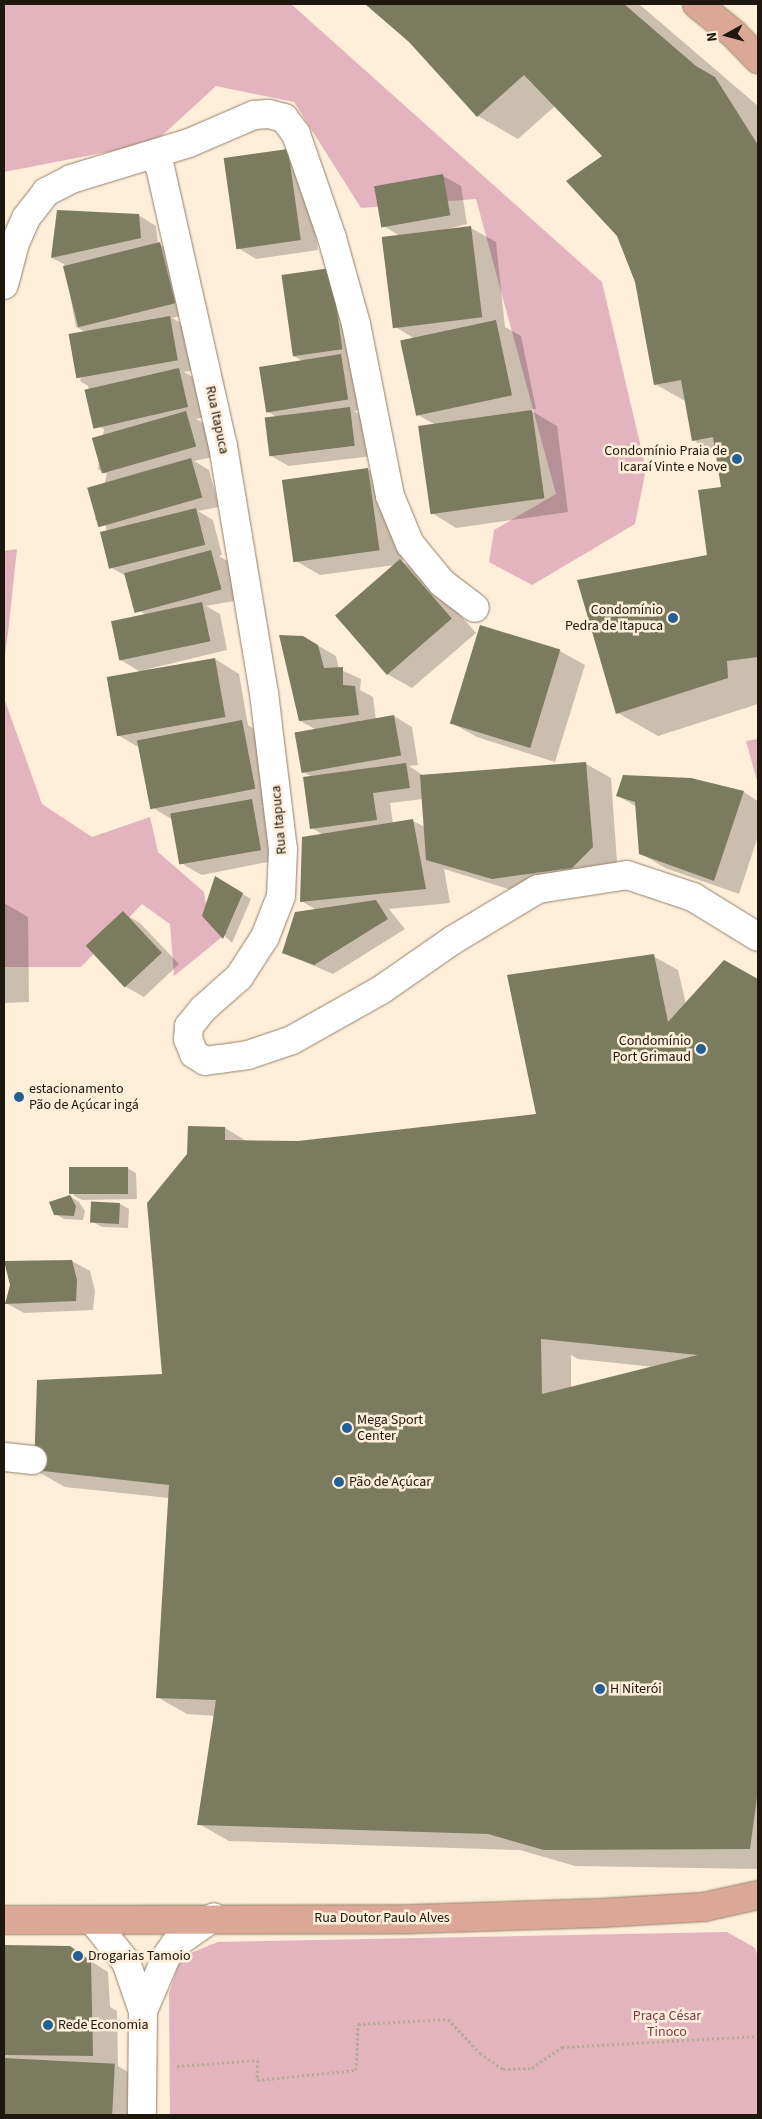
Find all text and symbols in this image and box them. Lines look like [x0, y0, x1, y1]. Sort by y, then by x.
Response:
north arrow [702, 10, 752, 60]
text: N [702, 31, 723, 43]
street label: Rua Itapuca [202, 384, 232, 456]
place label: Condomínio Praia de Icaraí Vinte e Nove [604, 443, 727, 476]
marker: Condomínio Praia de Icaraí Vinte e Nove [731, 453, 743, 465]
place label: Condomínio Pedra de Itapuca [565, 602, 663, 634]
marker: Condomínio Pedra de Itapuca [667, 612, 679, 624]
street label: Rua Itapuca [268, 785, 290, 855]
place label: Condomínio Port Grimaud [612, 1033, 691, 1066]
marker: Condomínio Port Grimaud [695, 1043, 707, 1055]
place label: estacionamento Pão de Açúcar ingá [29, 1081, 139, 1114]
marker: estacionamento Pão de Açúcar ingá [13, 1091, 25, 1103]
place label: Mega Sport Center [357, 1412, 423, 1444]
marker: Mega Sport Center [341, 1422, 353, 1434]
place label: Pão de Açúcar [349, 1474, 431, 1490]
marker: Pão de Açúcar [333, 1476, 345, 1488]
place label: H Niterói [610, 1681, 662, 1697]
marker: H Niterói [594, 1683, 606, 1695]
street label: Rua Doutor Paulo Alves [314, 1910, 450, 1926]
place label: Drogarias Tamoio [88, 1948, 191, 1964]
marker: Drogarias Tamoio [72, 1950, 84, 1962]
park label: Praça César Tinoco [633, 2008, 701, 2040]
place label: Rede Economia [58, 2017, 149, 2033]
marker: Rede Economia [42, 2019, 54, 2031]

